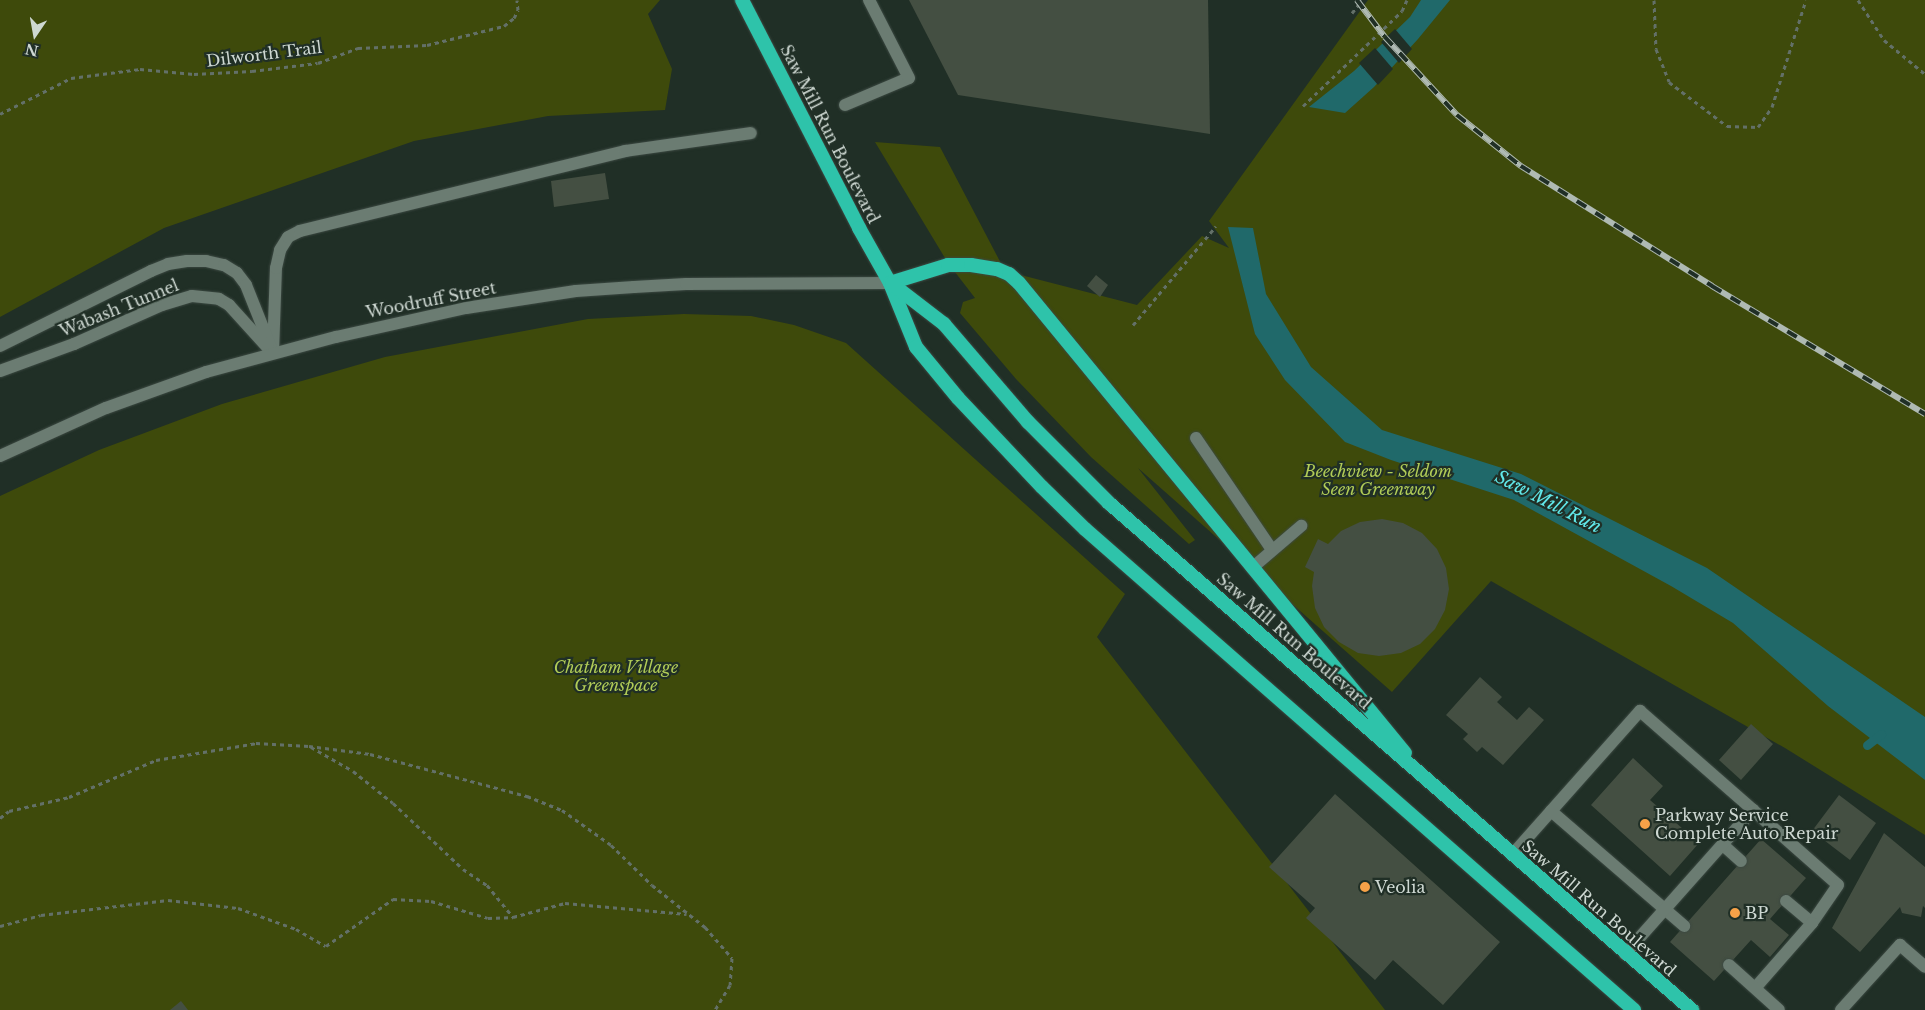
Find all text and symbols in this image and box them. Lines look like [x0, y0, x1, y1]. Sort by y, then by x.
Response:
north arrow [10, 10, 60, 60]
street label: Dilworth Trail [205, 37, 323, 71]
text: N [24, 40, 40, 60]
street label: Saw Mill Run Boulevard [776, 41, 884, 227]
street label: Wabash Tunnel [56, 275, 182, 341]
street label: Woodruff Street [364, 278, 498, 322]
park label: Beechview - Seldom Seen Greenway [1304, 461, 1452, 499]
water label: Saw Mill Run [1491, 466, 1605, 538]
street label: Saw Mill Run Boulevard [1213, 569, 1375, 713]
park label: Chatham Village Greenspace [554, 657, 678, 695]
place label: Parkway Service Complete Auto Repair [1655, 805, 1839, 843]
marker: Parkway Service Complete Auto Repair [1639, 818, 1651, 830]
street label: Saw Mill Run Boulevard [1518, 836, 1680, 980]
place label: Veolia [1375, 877, 1425, 897]
marker: Veolia [1359, 881, 1371, 893]
place label: BP [1745, 903, 1768, 923]
marker: BP [1729, 907, 1741, 919]

